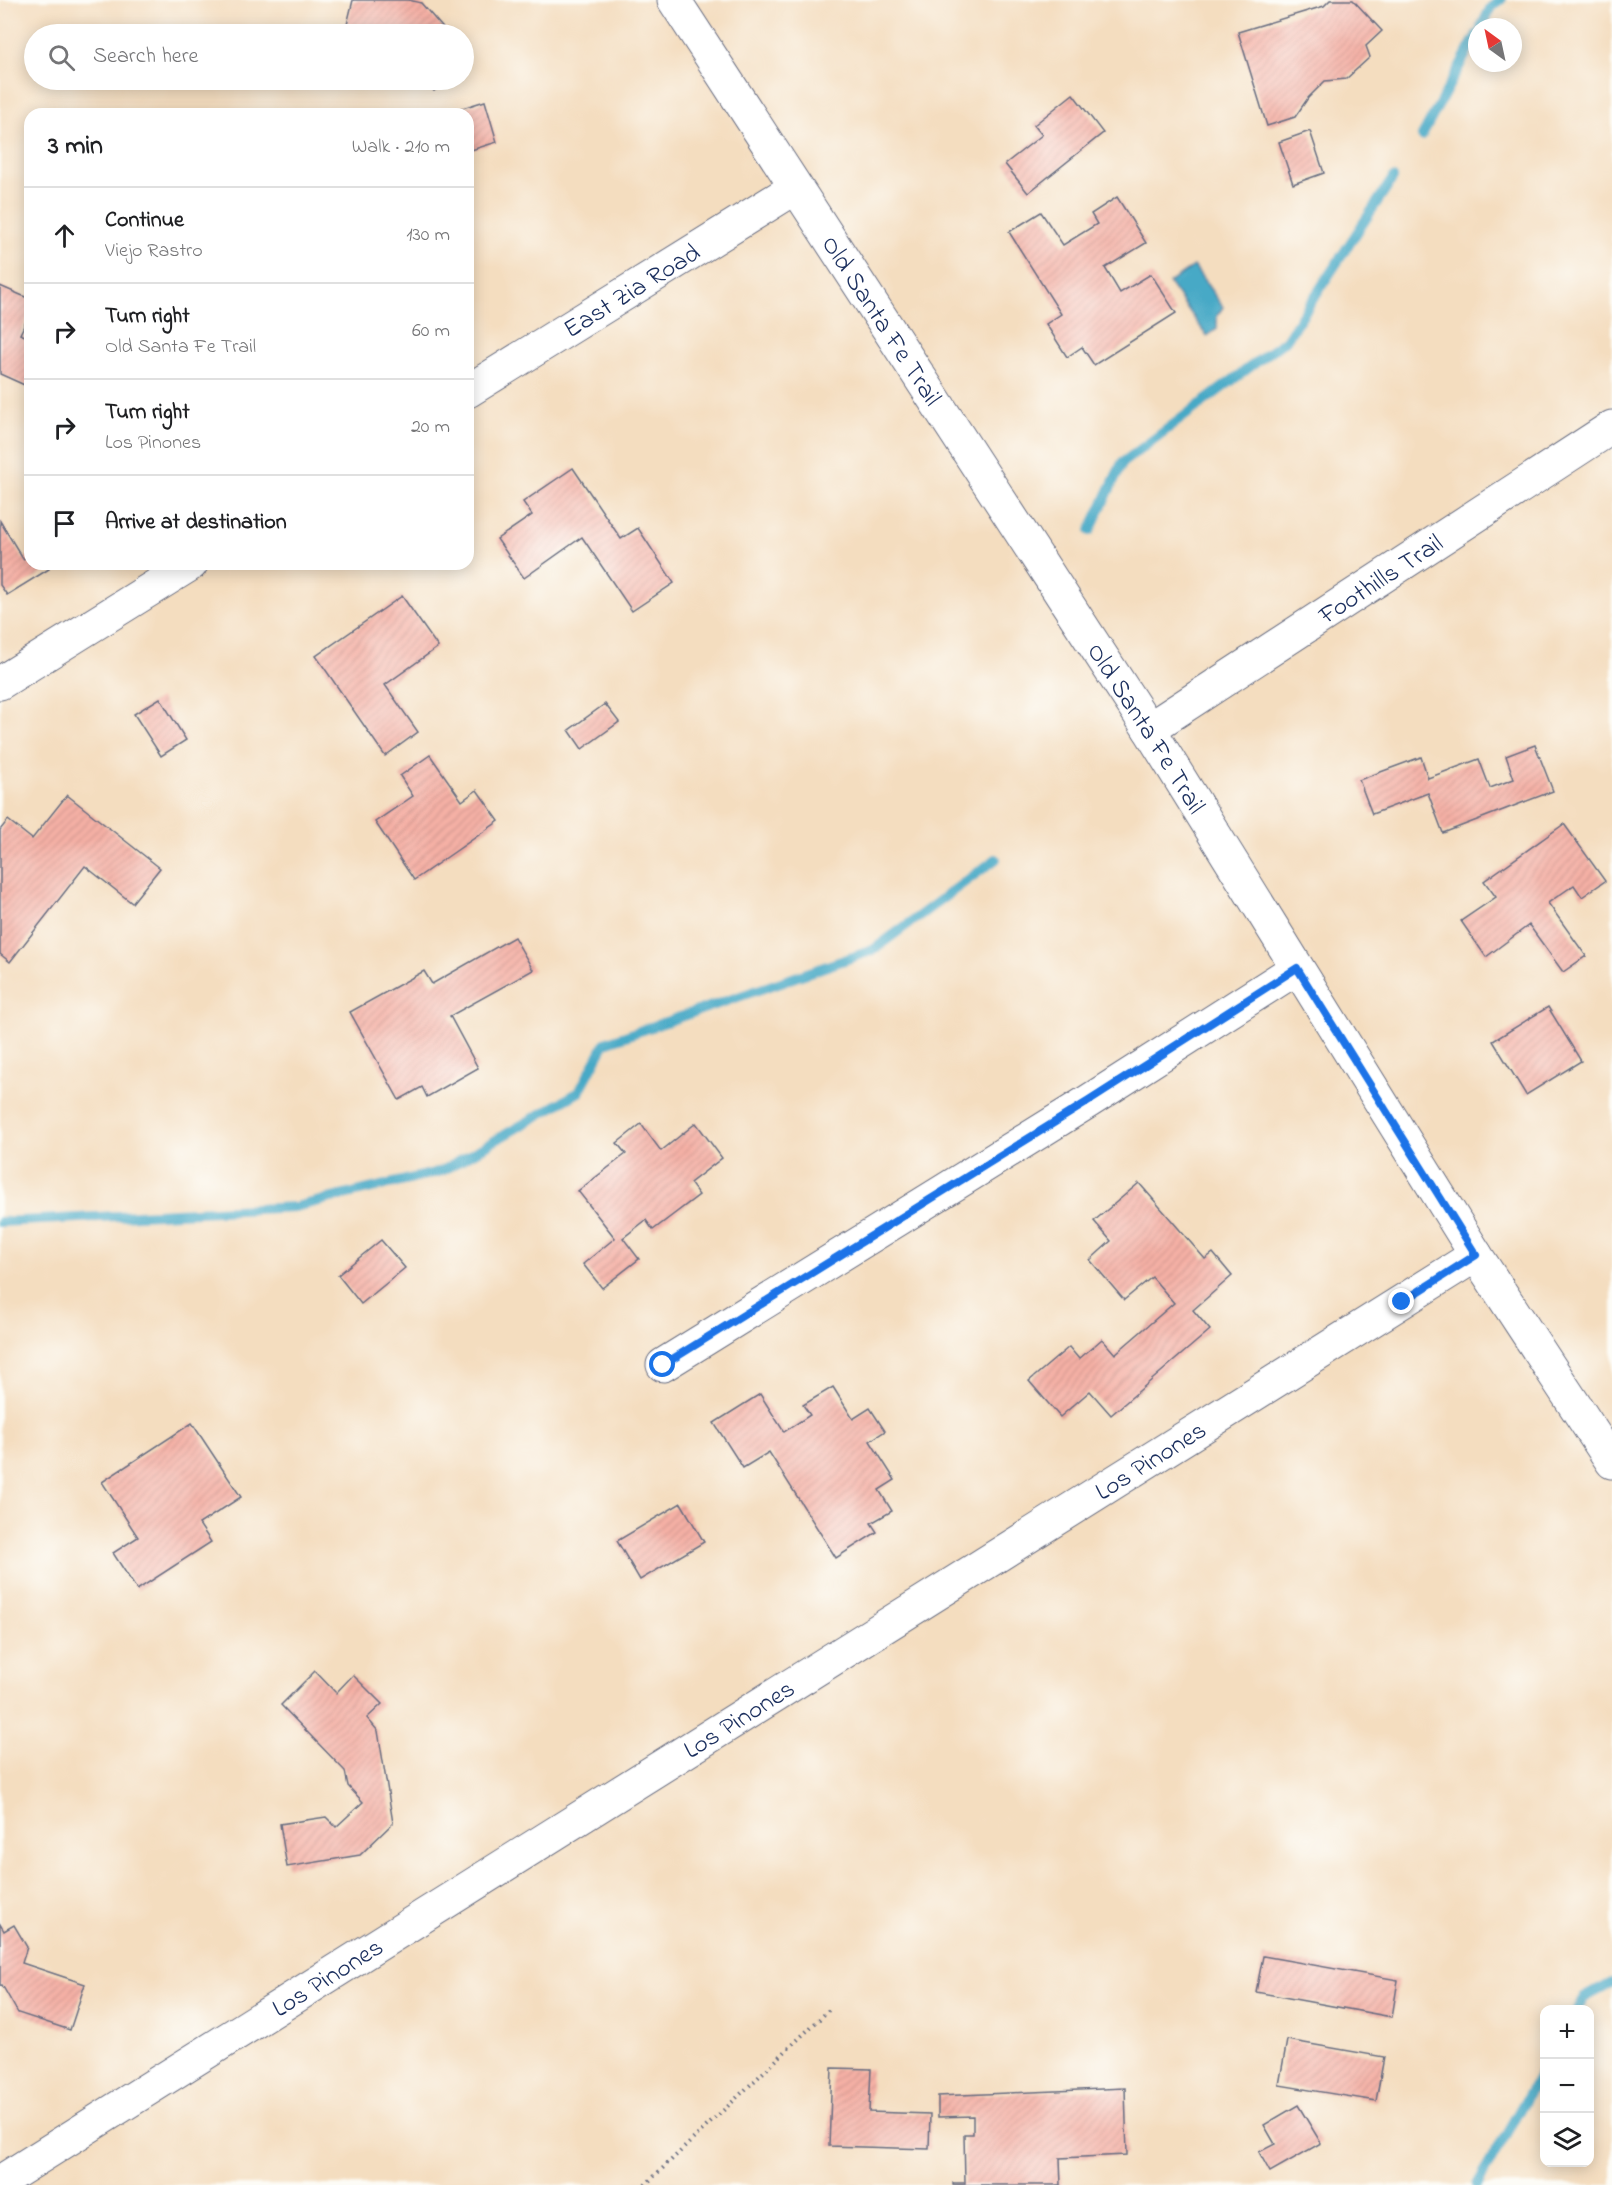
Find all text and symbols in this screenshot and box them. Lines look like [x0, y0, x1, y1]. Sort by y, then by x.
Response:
north arrow [1468, 18, 1522, 72]
search box [24, 24, 474, 90]
icon: search [45, 41, 78, 74]
text: Search here [93, 41, 198, 73]
text: 3 min [48, 128, 103, 166]
text: Walk · 210 m [352, 133, 450, 162]
text: Continue [105, 205, 184, 237]
icon: ahead [48, 219, 81, 252]
text: 130 m [406, 221, 450, 250]
street label: Old Santa Fe Trail [810, 229, 950, 414]
street label: East Zia Road [557, 235, 709, 349]
text: Viejo Rastro [105, 237, 203, 266]
text: Turn right [105, 301, 190, 333]
icon: right [48, 315, 81, 348]
text: 60 m [412, 317, 450, 346]
text: Old Santa Fe Trail [105, 333, 256, 362]
text: Turn right [105, 397, 190, 429]
icon: right [48, 411, 81, 444]
text: 20 m [411, 413, 450, 442]
text: Los Pinones [105, 429, 201, 458]
icon: arrive [48, 507, 81, 540]
text: Arrive at destination [105, 507, 287, 539]
street label: Foothills Trail [1311, 526, 1452, 636]
street label: Old Santa Fe Trail [1076, 636, 1213, 822]
route end [1388, 1288, 1414, 1314]
route start [649, 1351, 675, 1377]
street label: Los Pinones [1089, 1413, 1215, 1512]
street label: Los Pinones [677, 1671, 803, 1770]
street label: Los Pinones [265, 1930, 392, 2029]
map controls [1540, 2005, 1594, 2167]
button: + [1540, 2005, 1594, 2059]
button: − [1540, 2059, 1594, 2113]
button: layers [1540, 2113, 1594, 2167]

